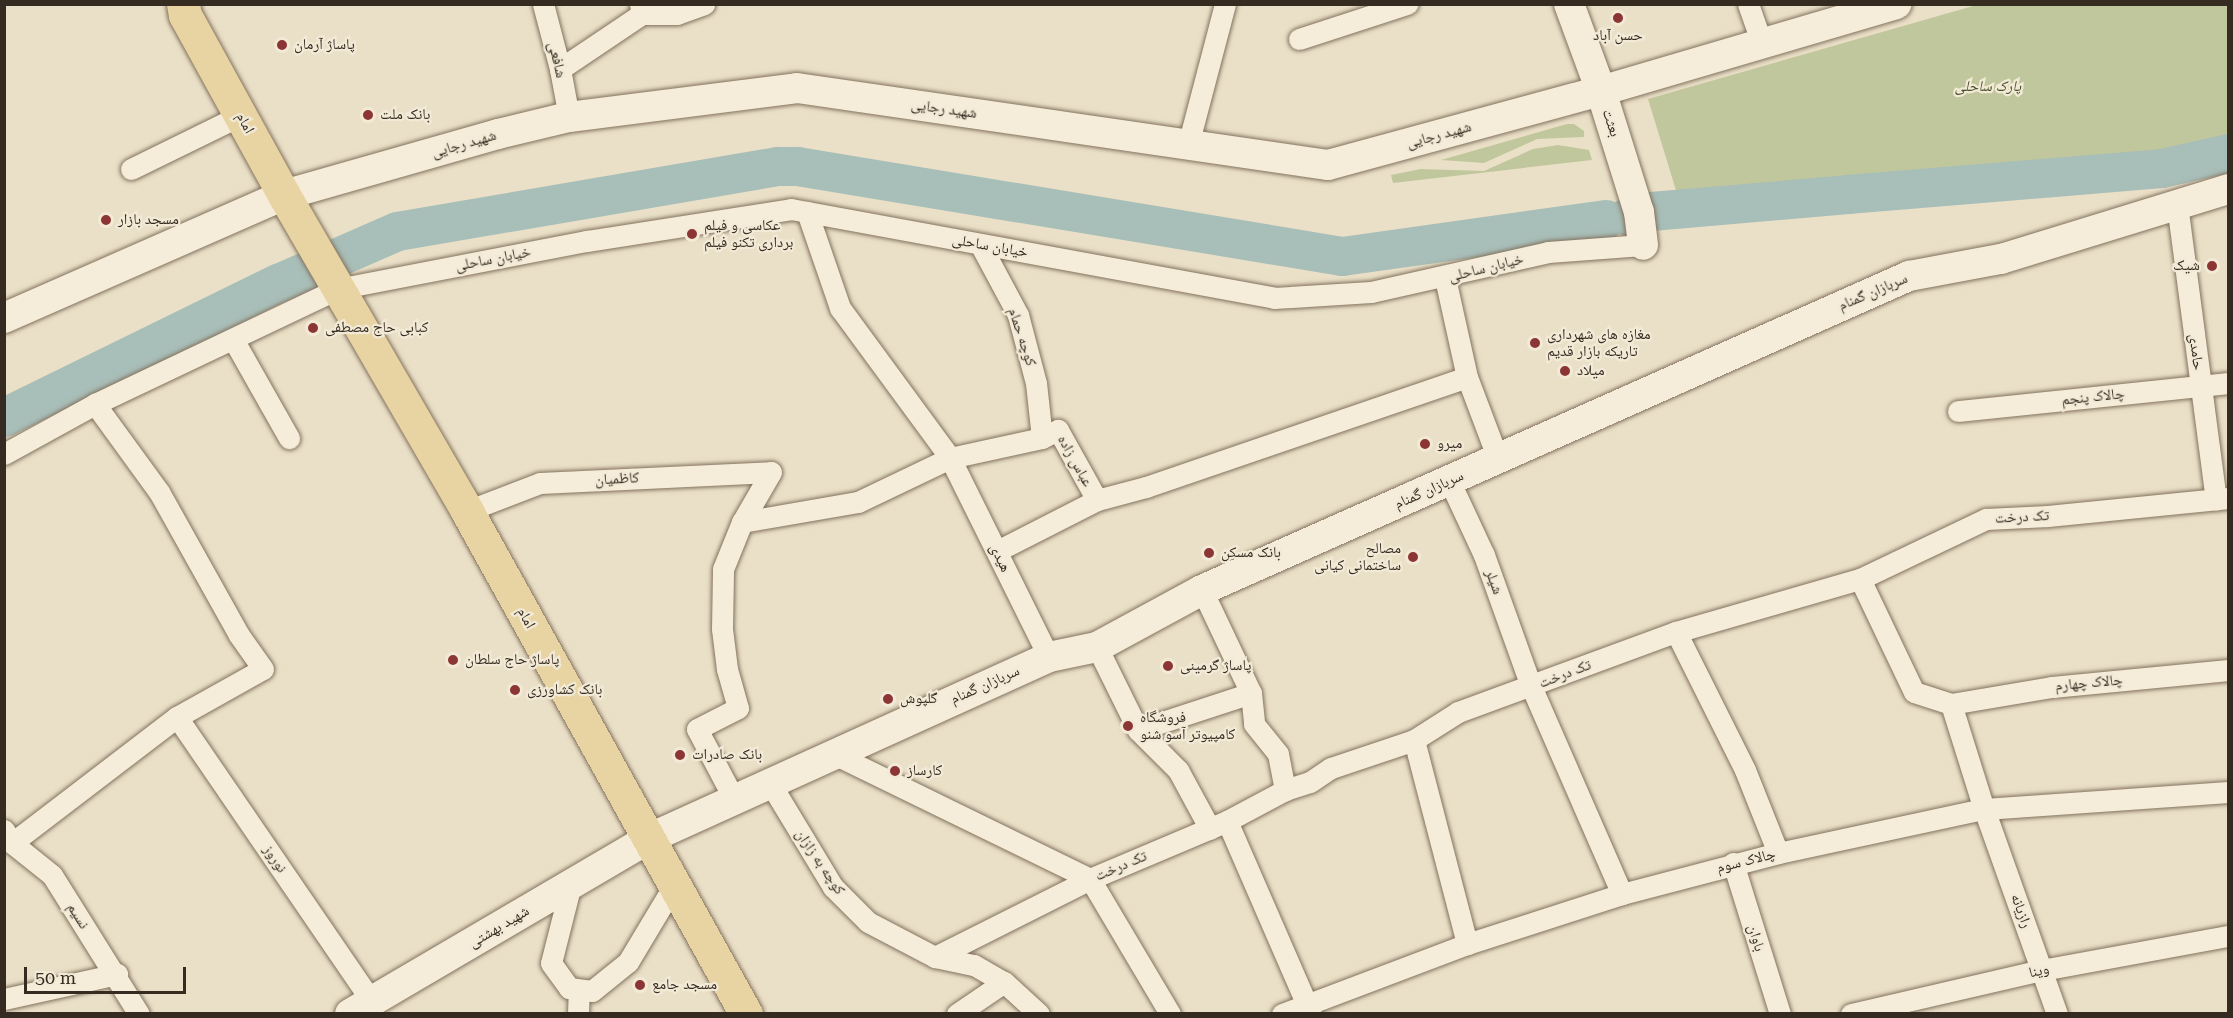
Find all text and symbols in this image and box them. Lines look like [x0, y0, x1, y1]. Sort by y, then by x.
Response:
marker: حسن آباد [1611, 11, 1625, 25]
place label: حسن آباد [1593, 27, 1643, 45]
place label: پاساژ آرمان [294, 36, 355, 54]
marker: پاساژ آرمان [275, 38, 289, 52]
street label: شافعی [544, 40, 570, 80]
park label: پارک ساحلی [1955, 78, 2021, 96]
street label: شهید رجایی [910, 95, 978, 123]
place label: بانک ملت [380, 106, 430, 124]
street label: بعثت [1598, 107, 1624, 139]
marker: بانک ملت [361, 108, 375, 122]
street label: امام [232, 109, 258, 137]
street label: شهید رجایی [1405, 118, 1473, 152]
street label: شهید رجایی [430, 126, 498, 162]
place label: مسجد بازار [118, 211, 179, 229]
marker: مسجد بازار [99, 213, 113, 227]
place label: عکاسی و فیلم برداری تکنو فیلم [704, 216, 793, 251]
marker: عکاسی و فیلم برداری تکنو فیلم [685, 227, 699, 241]
street label: خیابان ساحلی [951, 231, 1029, 261]
street label: خیابان ساحلی [454, 243, 532, 275]
street label: خیابان ساحلی [1447, 250, 1525, 286]
place label: شیک [2173, 257, 2200, 275]
marker: شیک [2205, 259, 2219, 273]
street label: سربازان گمنام [1836, 269, 1910, 315]
street label: کوچه حمام [1004, 306, 1040, 368]
place label: کبابی حاج مصطفی [325, 319, 428, 337]
marker: کبابی حاج مصطفی [306, 321, 320, 335]
place label: مغازه های شهرداری تاریکه بازار قدیم [1547, 325, 1651, 360]
street label: حامدی [2185, 333, 2207, 371]
marker: مغازه های شهرداری تاریکه بازار قدیم [1528, 336, 1542, 350]
place label: میلاد [1577, 362, 1605, 380]
marker: میلاد [1558, 364, 1572, 378]
street label: چالاک پنجم [2061, 385, 2125, 409]
street label: عباس زاده [1053, 432, 1097, 490]
place label: میرو [1437, 435, 1462, 453]
marker: میرو [1418, 437, 1432, 451]
street label: سربازان گمنام [1392, 467, 1466, 513]
street label: کاظمیان [595, 469, 639, 489]
street label: تک درخت [1994, 507, 2050, 527]
place label: مصالح ساختمانی کیانی [1314, 539, 1401, 574]
street label: هیدی [985, 541, 1015, 575]
place label: بانک مسکن [1221, 544, 1281, 562]
marker: بانک مسکن [1202, 546, 1216, 560]
marker: مصالح ساختمانی کیانی [1406, 550, 1420, 564]
street label: شیلر [1481, 567, 1507, 597]
street label: امام [513, 604, 539, 632]
place label: پاساژ حاج سلطان [465, 651, 559, 669]
marker: پاساژ حاج سلطان [446, 653, 460, 667]
street label: تک درخت [1536, 656, 1594, 692]
place label: پاساژ گرمینی [1180, 657, 1251, 675]
marker: پاساژ گرمینی [1161, 659, 1175, 673]
street label: سربازان گمنام [948, 662, 1022, 708]
street label: چالاک چهارم [2054, 671, 2124, 695]
place label: بانک کشاورزی [527, 681, 602, 699]
marker: بانک کشاورزی [508, 683, 522, 697]
place label: گلپوش [900, 690, 938, 708]
marker: گلپوش [881, 692, 895, 706]
place label: فروشگاه کامپیوتر آسو شنو [1140, 708, 1235, 743]
marker: فروشگاه کامپیوتر آسو شنو [1121, 719, 1135, 733]
place label: بانک صادرات [692, 746, 762, 764]
marker: بانک صادرات [673, 748, 687, 762]
place label: کارساز [907, 762, 942, 780]
marker: کارساز [888, 764, 902, 778]
street label: کوچه به زازان [791, 826, 849, 898]
street label: نوروز [259, 842, 291, 876]
street label: چالاک سوم [1715, 845, 1777, 877]
street label: تک درخت [1092, 847, 1150, 885]
street label: رازیانه [2007, 891, 2035, 931]
street label: نسیم [63, 900, 93, 932]
street label: شهید بهشتی [465, 902, 533, 952]
street label: باوان [1743, 922, 1769, 954]
scale bar [27, 955, 189, 993]
street label: وینا [2027, 960, 2051, 982]
text: 50 m [35, 967, 76, 988]
place label: مسجد جامع [652, 976, 717, 994]
marker: مسجد جامع [633, 978, 647, 992]

